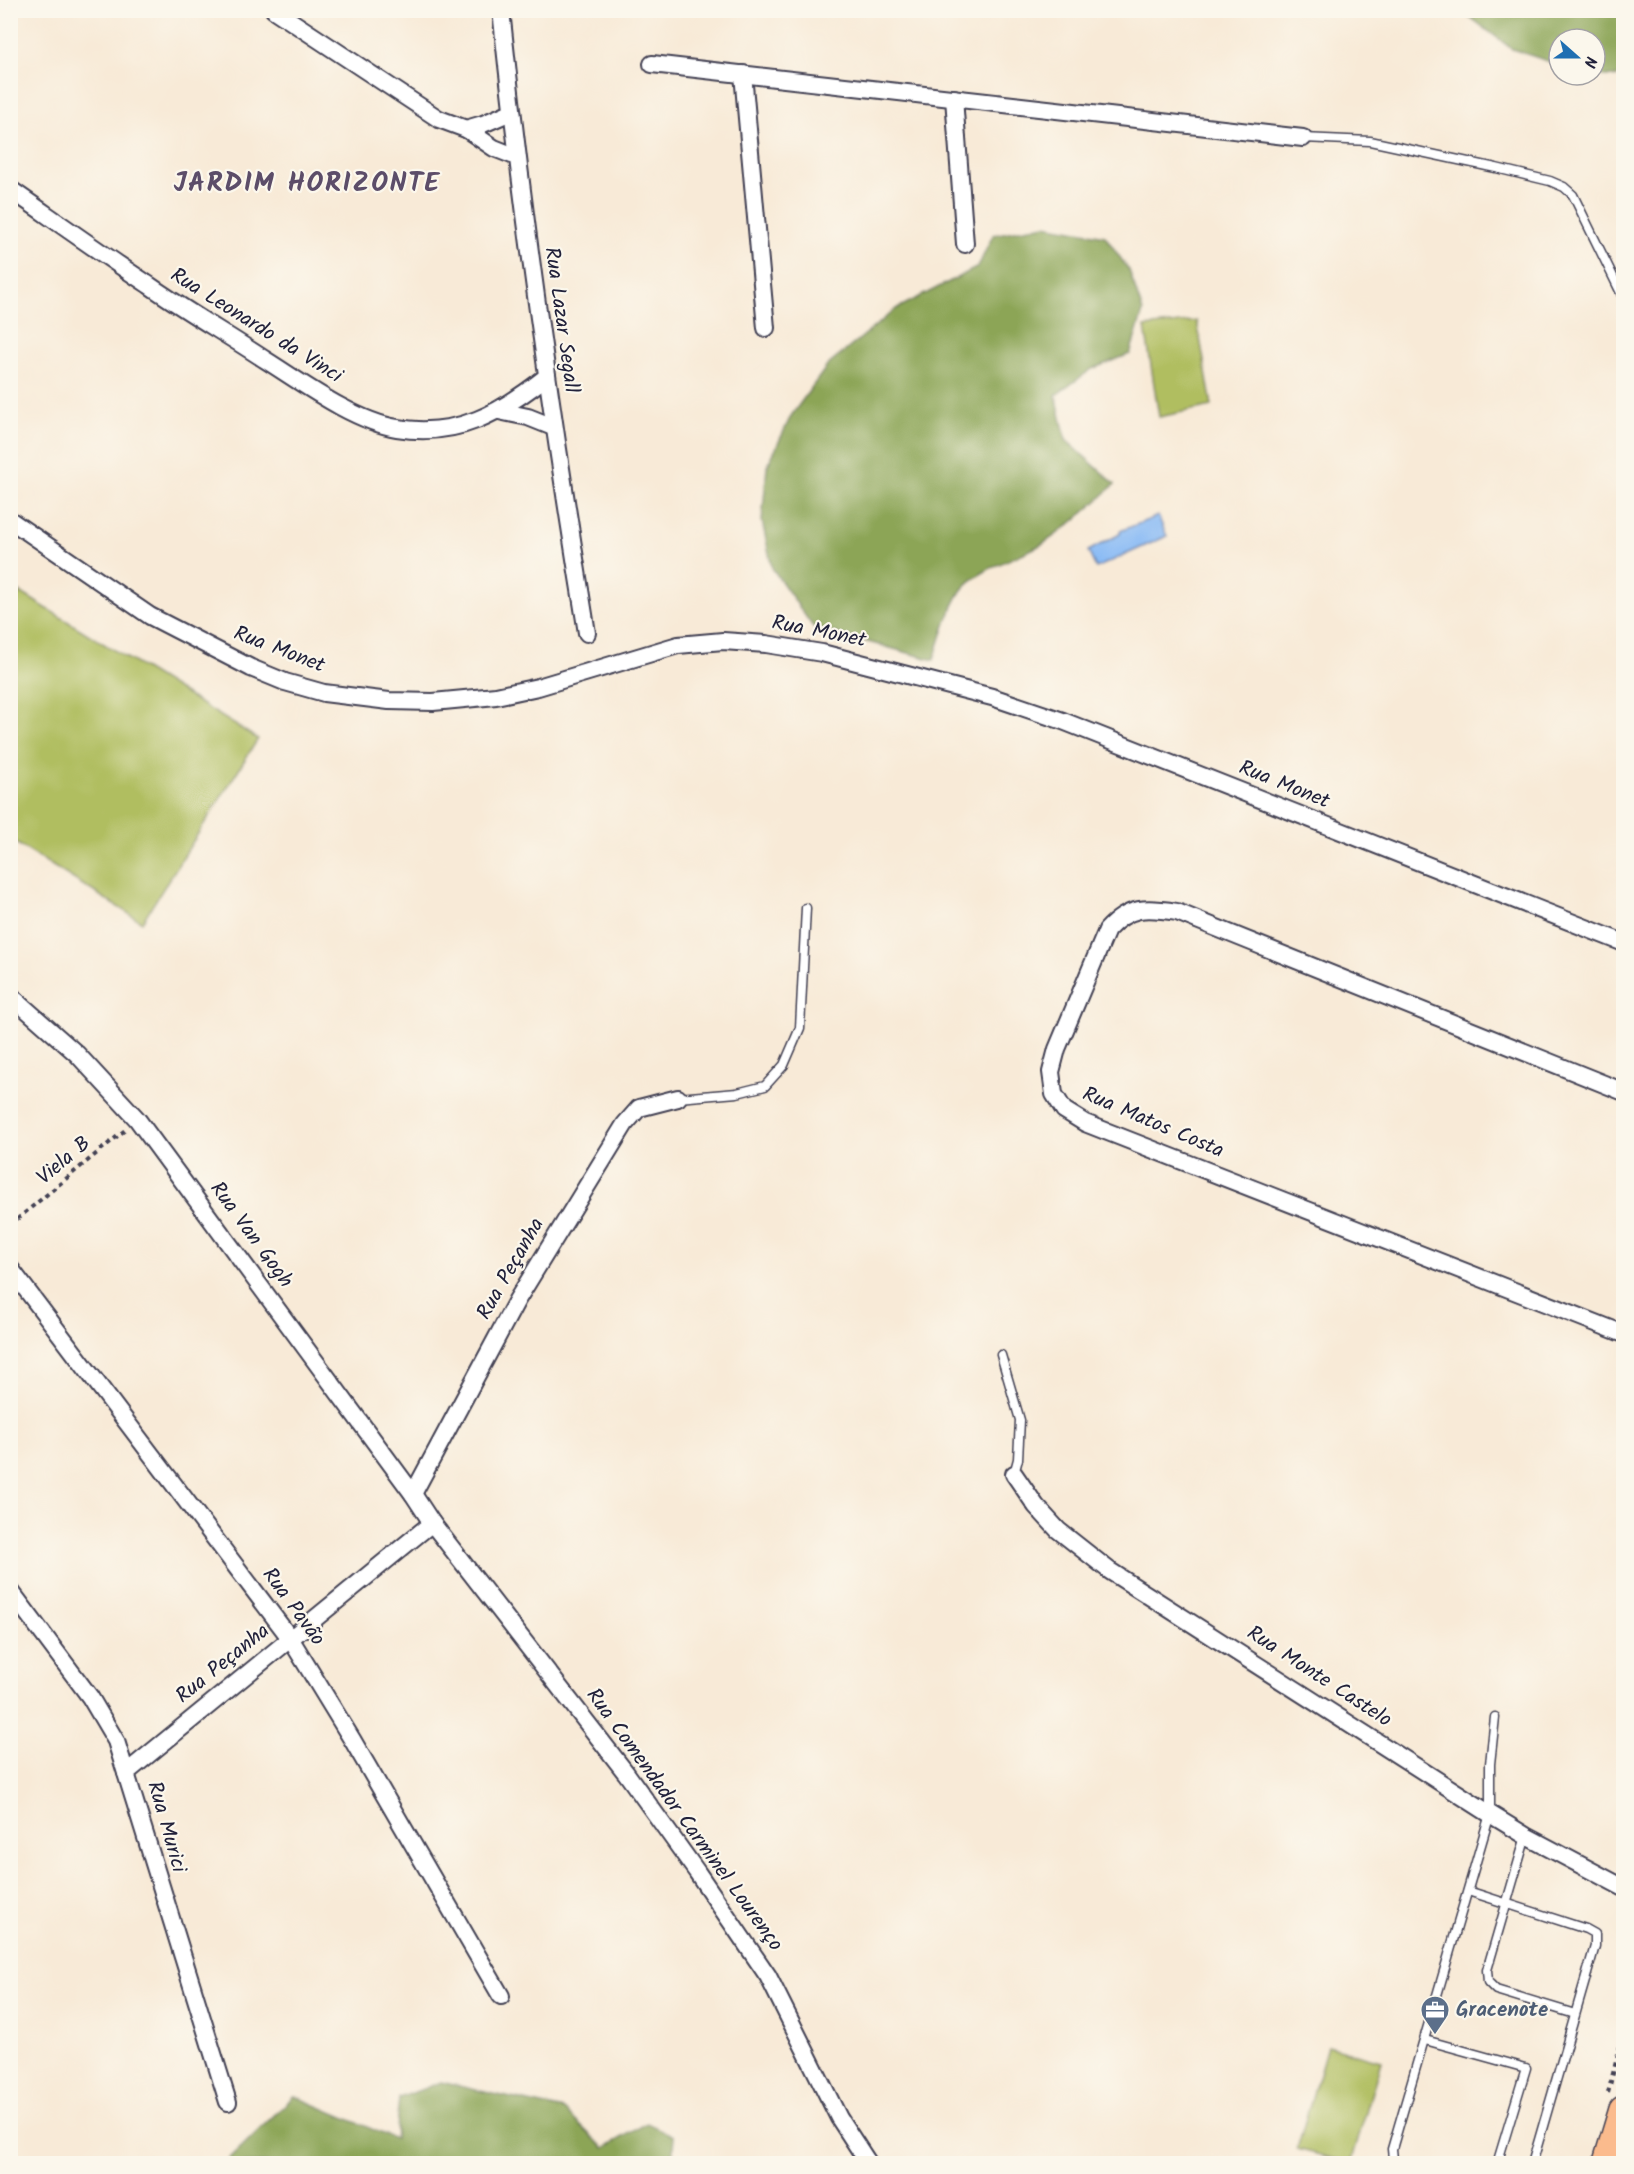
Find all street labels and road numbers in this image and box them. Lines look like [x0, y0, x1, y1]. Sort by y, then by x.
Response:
street label: Rua Lazar Segall [534, 245, 588, 395]
street label: Rua Leonardo da Vinci [163, 260, 350, 393]
street label: Rua Monet [769, 607, 870, 657]
street label: Rua Monet [229, 617, 330, 683]
street label: Rua Monet [1234, 752, 1335, 819]
street label: Rua Matos Costa [1077, 1078, 1229, 1168]
street label: Viela B [29, 1128, 99, 1194]
street label: Rua Van Gogh [201, 1175, 301, 1295]
street label: Rua Peçanha [468, 1212, 554, 1326]
street label: Rua Pavão [253, 1561, 333, 1653]
street label: Rua Peçanha [169, 1616, 277, 1712]
street label: Rua Monte Castelo [1240, 1618, 1398, 1736]
street label: Rua Comendador Carminel Lourenço [577, 1681, 791, 1959]
street label: Rua Murici [137, 1777, 195, 1877]

